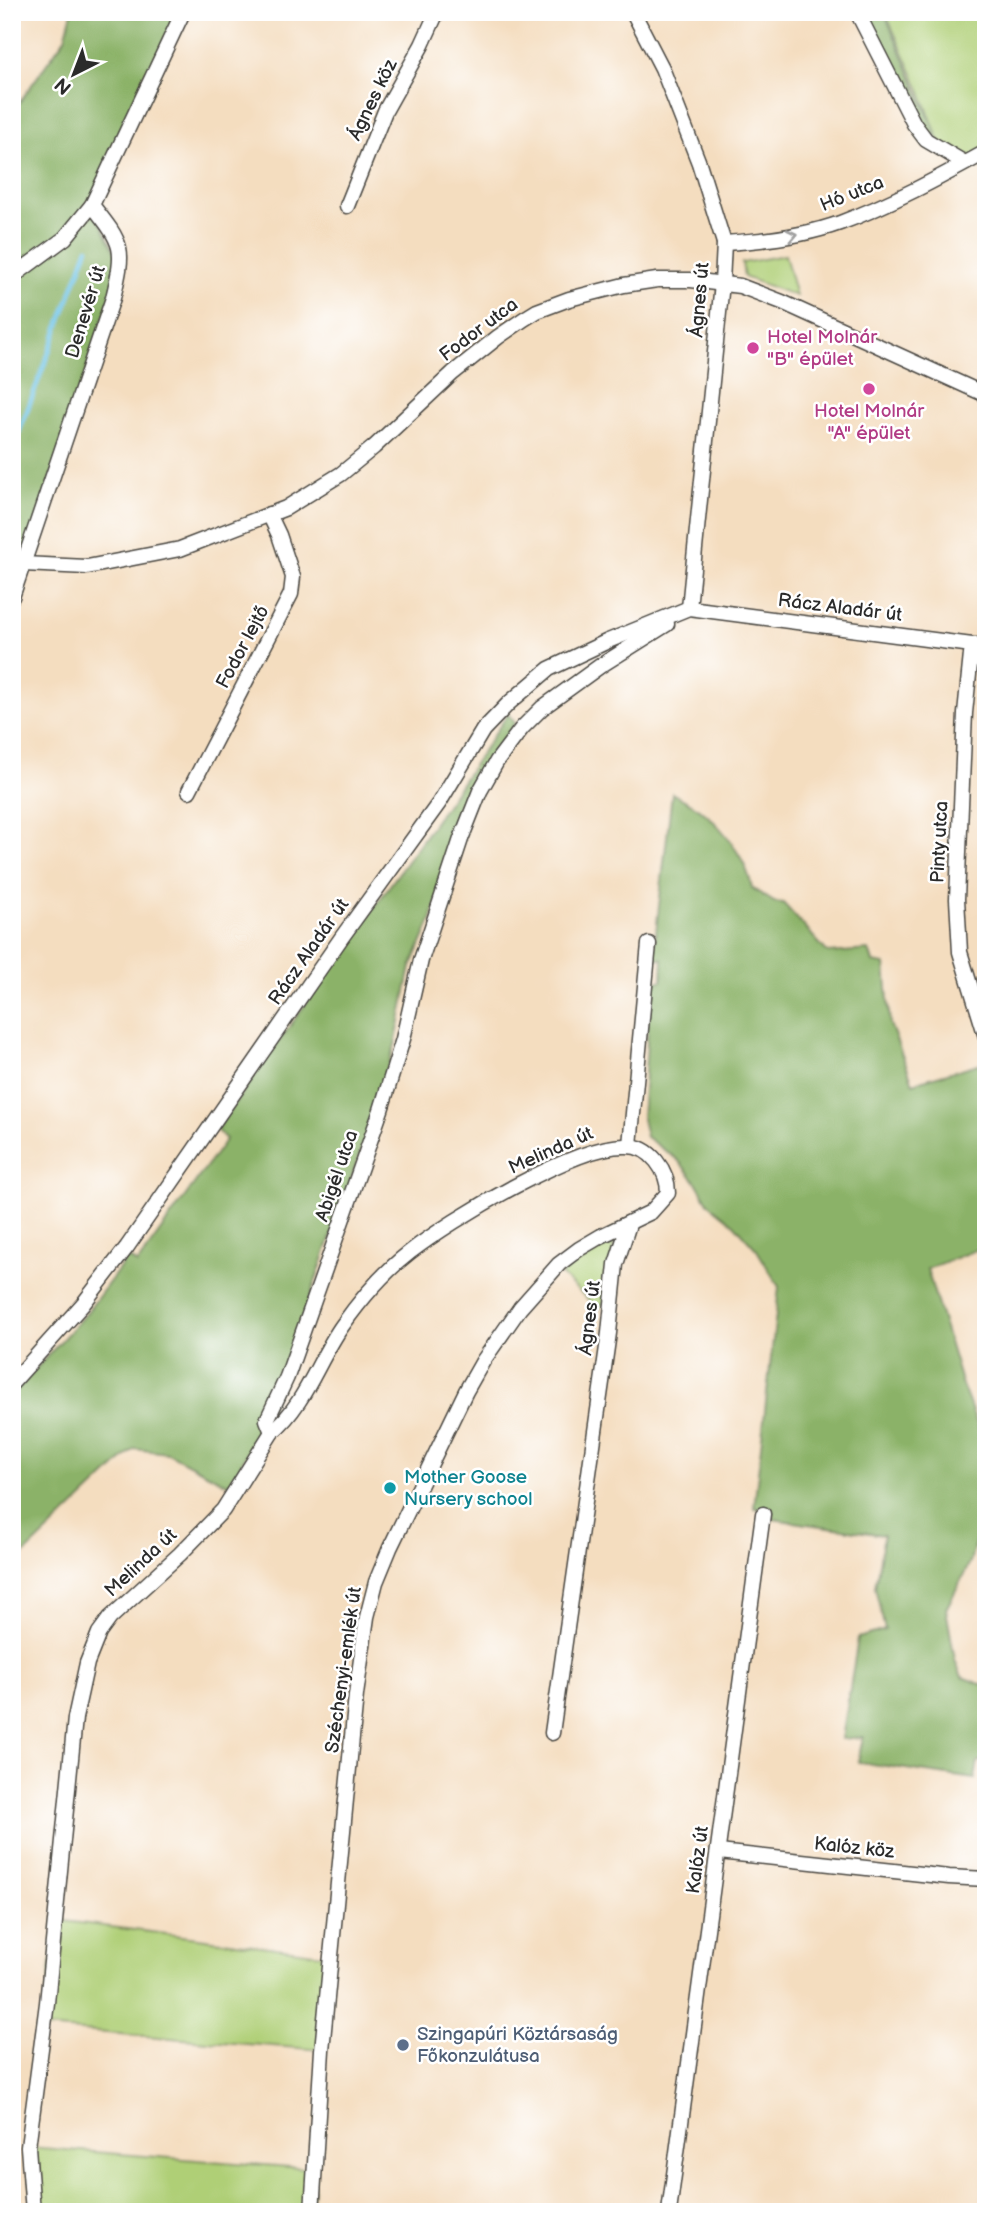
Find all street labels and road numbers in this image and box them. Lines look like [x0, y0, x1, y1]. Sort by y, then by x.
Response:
street label: Ágnes köz [343, 54, 403, 144]
street label: Hó utca [817, 171, 887, 217]
street label: Ágnes út [684, 261, 715, 338]
street label: Denevér út [61, 263, 111, 361]
street label: Fodor utca [435, 293, 523, 367]
street label: Rácz Aladár út [777, 589, 904, 627]
street label: Fodor lejtő [212, 601, 274, 693]
street label: Pinty utca [926, 800, 954, 884]
street label: Rácz Aladár út [264, 894, 354, 1010]
street label: Melinda út [505, 1122, 597, 1180]
street label: Abigél utca [311, 1127, 363, 1225]
street label: Ágnes út [573, 1279, 606, 1357]
street label: Melinda út [100, 1524, 182, 1602]
street label: Széchenyi-emlék út [321, 1585, 367, 1755]
street label: Kalóz út [682, 1825, 714, 1895]
street label: Kalóz köz [813, 1832, 896, 1864]

